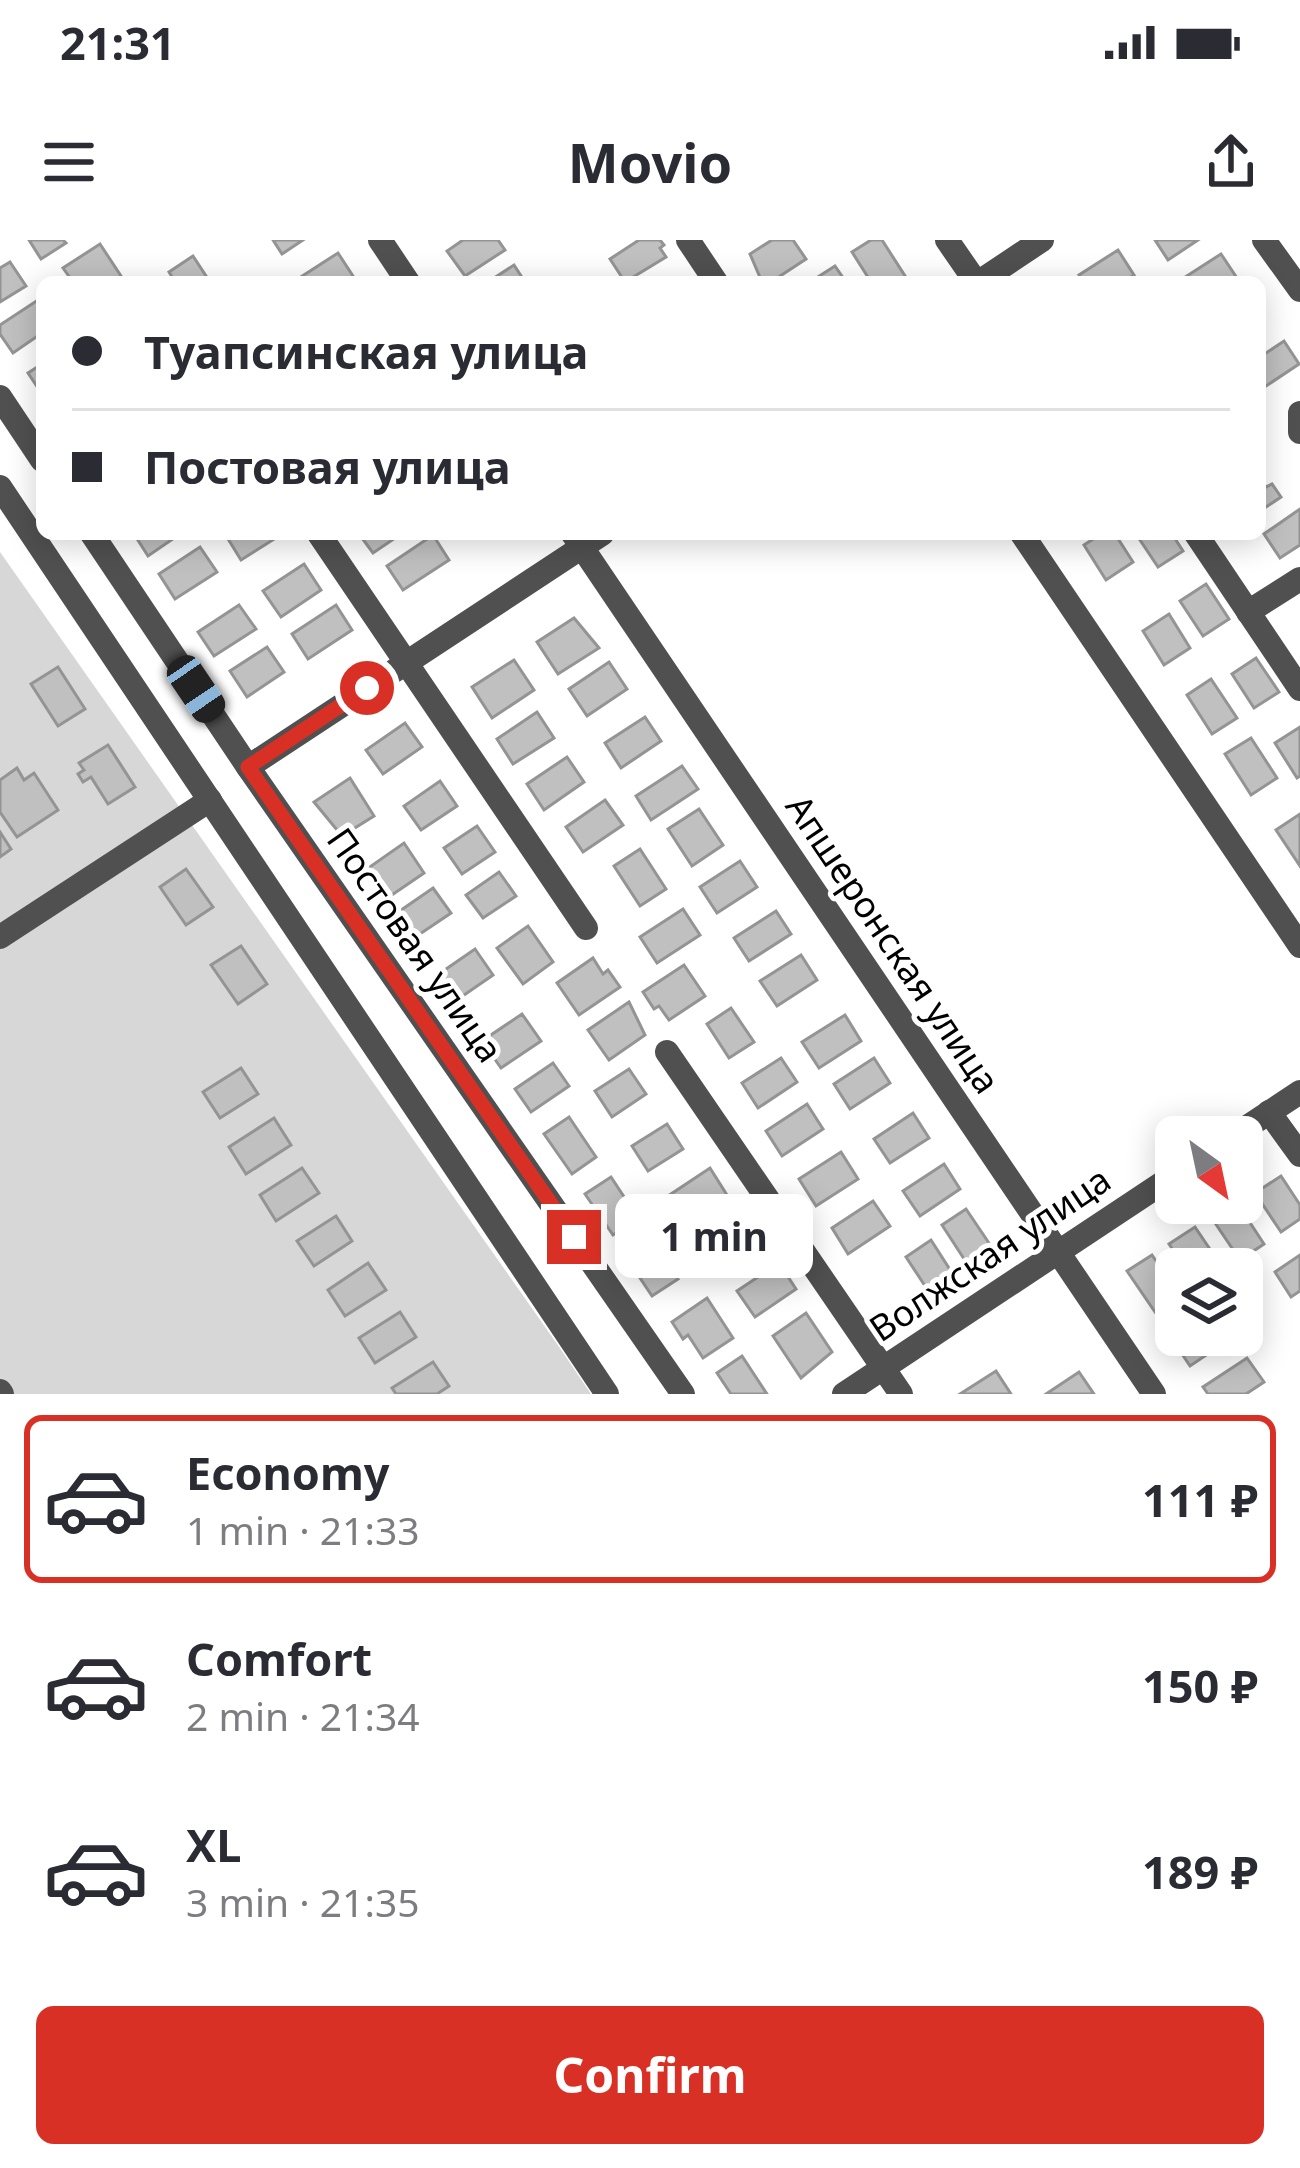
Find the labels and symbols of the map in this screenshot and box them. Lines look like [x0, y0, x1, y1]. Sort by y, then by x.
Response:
car [161, 649, 231, 729]
route start [340, 661, 394, 715]
street label: Апшеронская улица [775, 785, 1012, 1103]
street label: Постовая улица [316, 818, 515, 1072]
north arrow [1155, 1116, 1263, 1224]
street label: Волжская улица [860, 1155, 1120, 1352]
callout: 1 min [616, 1195, 814, 1279]
route end [547, 1210, 601, 1264]

